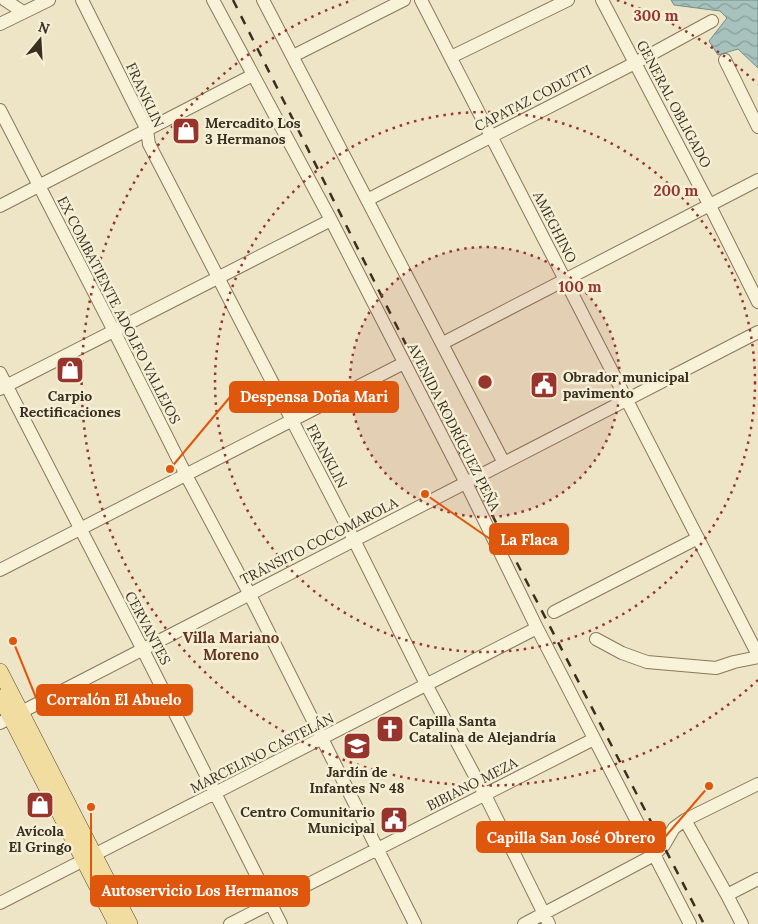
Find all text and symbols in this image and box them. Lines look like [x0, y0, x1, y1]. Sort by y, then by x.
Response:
text: 300 m [633, 6, 679, 25]
north arrow [15, 15, 65, 65]
text: N [36, 17, 52, 38]
street label: GENERAL OBLIGADO [633, 37, 715, 171]
street label: FRANKLIN [122, 60, 168, 131]
street label: CAPATAZ CODUTTI [471, 61, 595, 135]
place label: Mercadito Los 3 Hermanos [205, 114, 301, 148]
shop icon: Mercadito Los 3 Hermanos [171, 116, 201, 146]
text: 200 m [654, 181, 699, 200]
street label: AMEGHINO [529, 187, 581, 266]
street label: EX COMBATIENTE ADOLFO VALLEJOS [53, 193, 185, 427]
text: 100 m [559, 277, 602, 296]
street label: AVENIDA RODRÍGUEZ PEÑA [403, 339, 504, 514]
shop icon: Carpio Rectificaciones [55, 355, 85, 385]
place label: Obrador municipal pavimento [563, 368, 690, 402]
public building icon: Obrador municipal pavimento [529, 370, 559, 400]
centre of rings [476, 373, 494, 391]
callout: Despensa Doña Mari [230, 382, 398, 412]
place label: Carpio Rectificaciones [19, 387, 121, 421]
text: Despensa Doña Mari [240, 387, 388, 406]
street label: FRANKLIN [303, 421, 351, 491]
street label: TRÁNSITO COCOMAROLA [237, 493, 401, 589]
callout: La Flaca [490, 524, 568, 554]
text: La Flaca [500, 530, 558, 549]
street label: CERVANTES [121, 588, 175, 668]
district label: Villa Mariano Moreno [183, 628, 280, 664]
callout: Corralón El Abuelo [37, 685, 192, 715]
text: Corralón El Abuelo [47, 690, 182, 709]
street label: MARCELINO CASTELÁN [187, 709, 337, 797]
place label: Capilla Santa Catalina de Alejandría [409, 712, 557, 746]
church icon: Capilla Santa Catalina de Alejandría [375, 714, 405, 744]
school or university icon: Jardín de Infantes N° 48 [342, 731, 372, 761]
street label: BIBIANO MEZA [424, 753, 521, 815]
place label: Jardín de Infantes N° 48 [309, 763, 405, 797]
shop icon: Avícola El Gringo [25, 790, 55, 820]
place label: Centro Comunitario Municipal [240, 803, 376, 837]
public building icon: Centro Comunitario Municipal [379, 805, 409, 835]
place label: Avícola El Gringo [8, 822, 72, 856]
callout: Capilla San José Obrero [477, 822, 665, 852]
text: Capilla San José Obrero [487, 828, 656, 847]
callout: Autoservicio Los Hermanos [91, 876, 309, 906]
text: Autoservicio Los Hermanos [101, 881, 299, 900]

